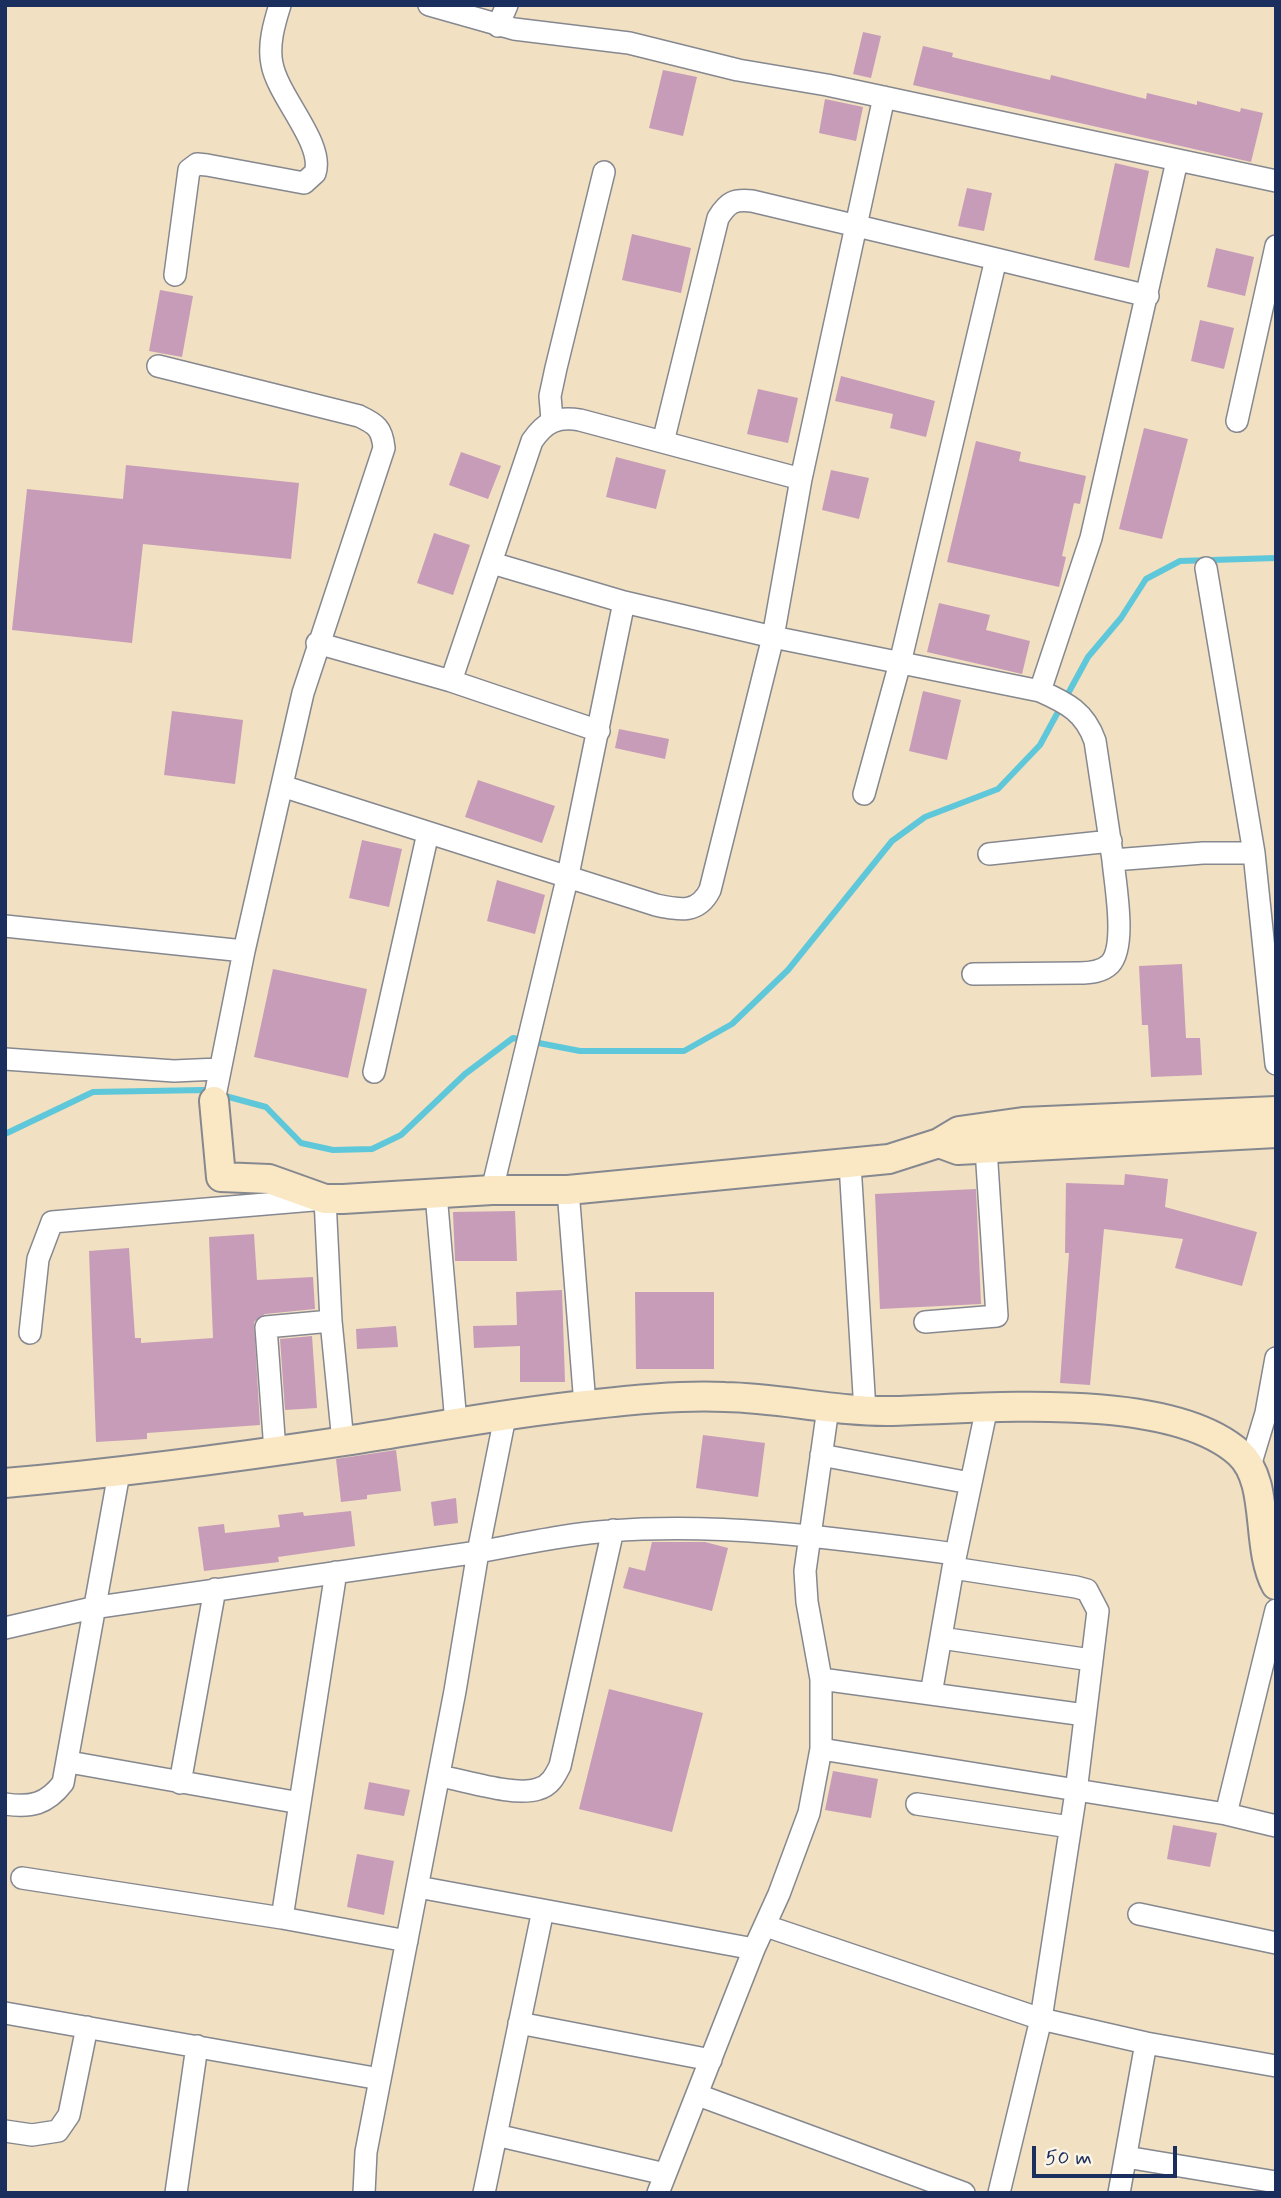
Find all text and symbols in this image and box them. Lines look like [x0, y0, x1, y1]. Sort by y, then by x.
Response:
scale bar [1036, 2132, 1181, 2176]
text: 50 m [1045, 2144, 1092, 2172]

